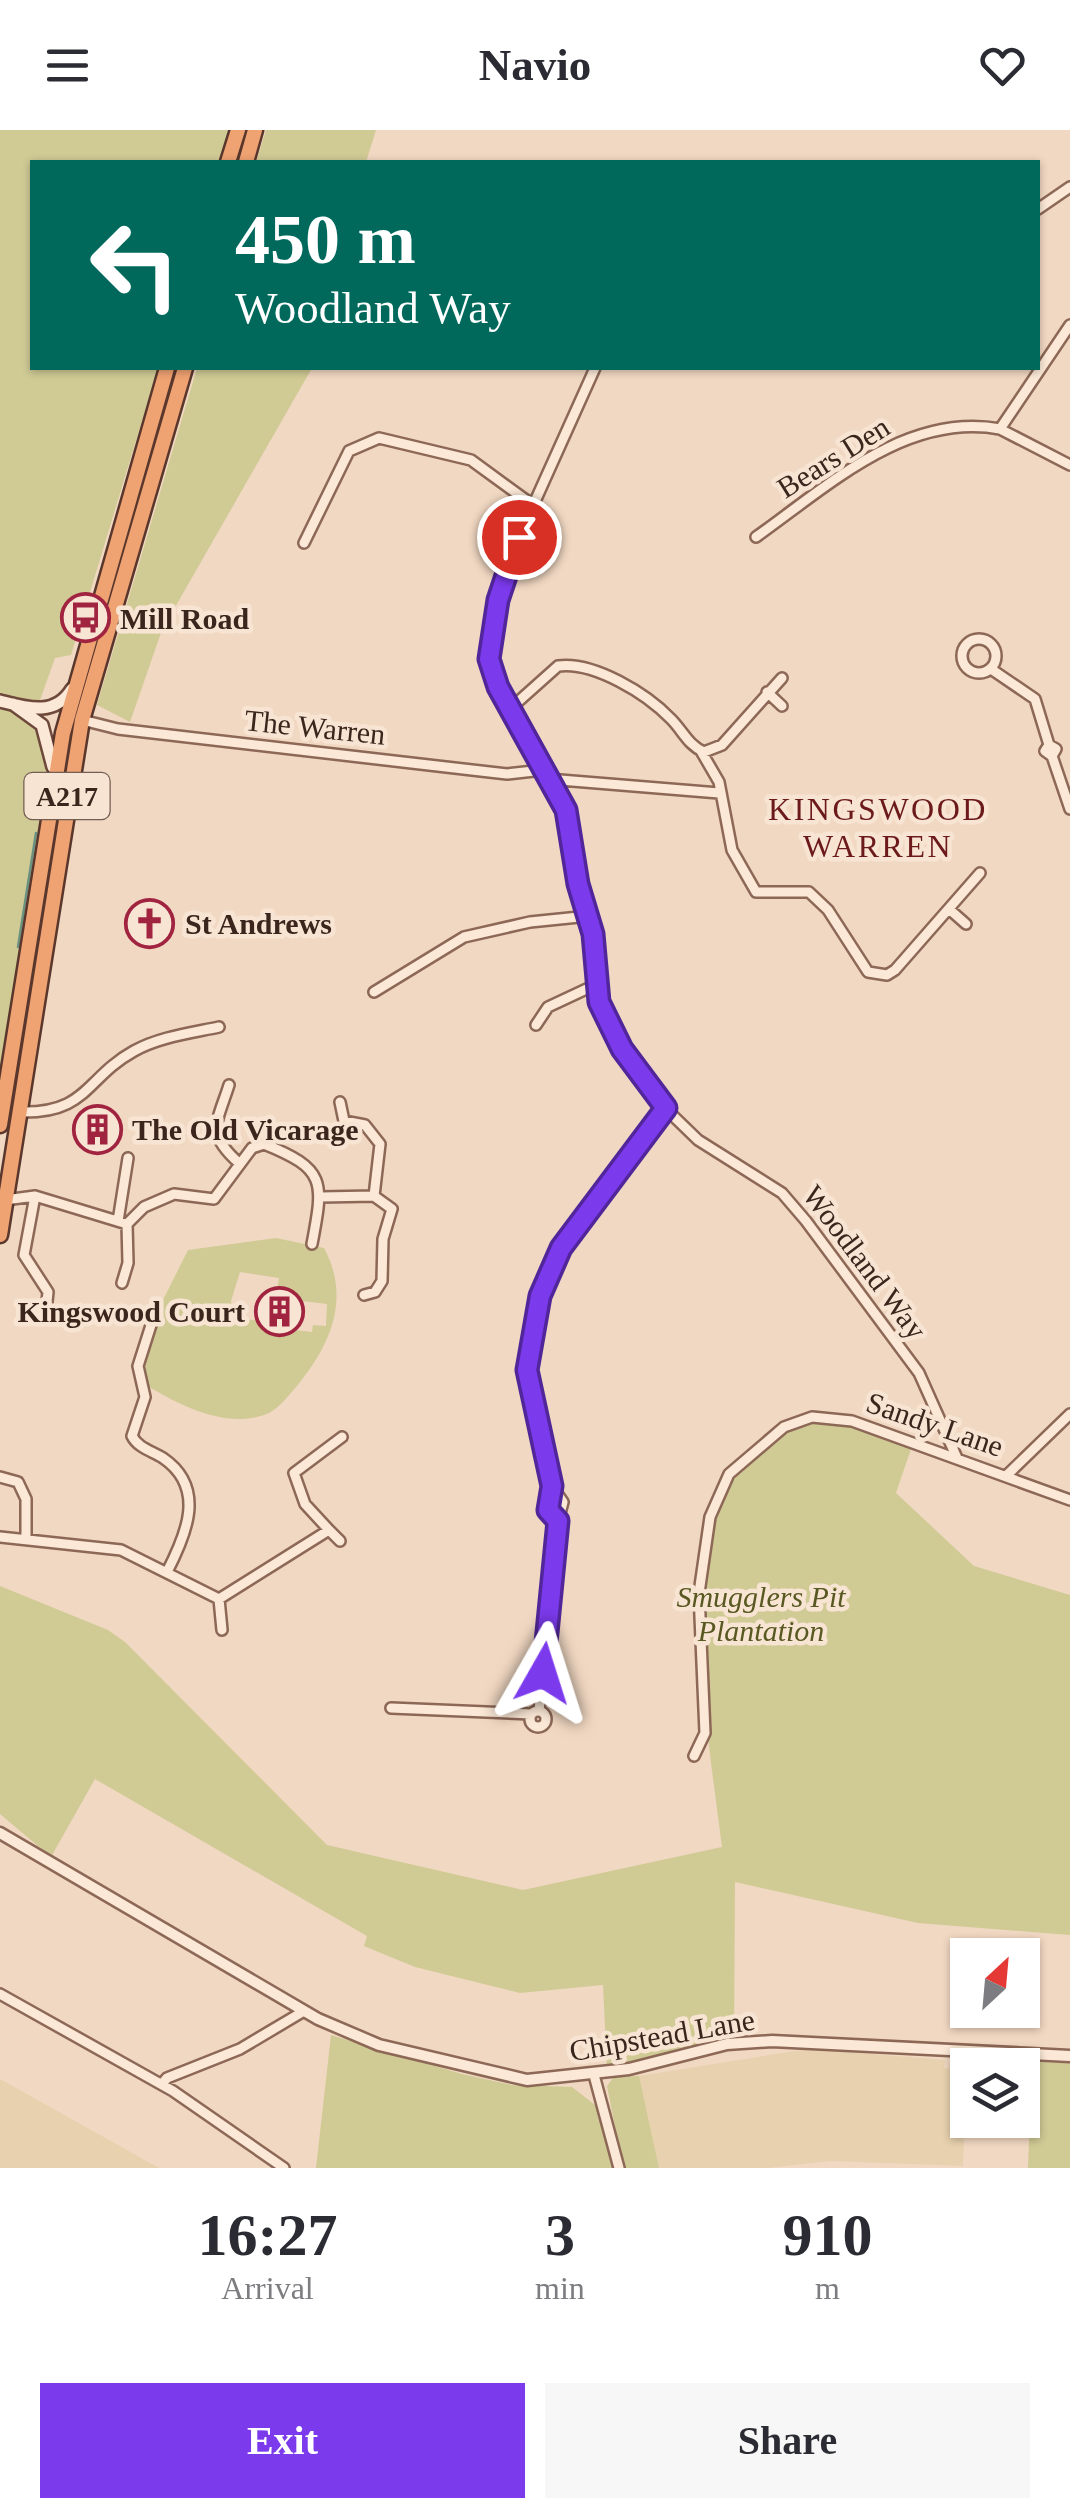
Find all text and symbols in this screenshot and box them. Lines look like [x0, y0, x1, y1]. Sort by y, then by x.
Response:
icon: menu [40, 38, 95, 93]
icon: heart [975, 38, 1030, 93]
text: Navio [479, 40, 591, 90]
icon: left [70, 200, 200, 330]
text: 450 m [235, 201, 416, 278]
text: Woodland Way [235, 283, 511, 333]
street label: Bears Den [771, 410, 895, 504]
pin [477, 495, 562, 580]
icon: arrive [492, 510, 547, 565]
bus stop icon: Mill Road [59, 592, 111, 644]
place label: Mill Road [120, 602, 249, 635]
street label: The Warren [243, 703, 387, 751]
road number: A217 [24, 773, 110, 819]
district label: KINGSWOOD WARREN [768, 791, 988, 864]
church icon: St Andrews [124, 897, 176, 949]
place label: St Andrews [185, 907, 332, 940]
building icon: The Old Vicarage [71, 1103, 123, 1155]
place label: The Old Vicarage [132, 1113, 359, 1146]
street label: Woodland Way [797, 1179, 933, 1345]
building icon: Kingswood Court [254, 1285, 306, 1337]
place label: Kingswood Court [17, 1295, 245, 1328]
street label: Sandy Lane [862, 1385, 1008, 1463]
park label: Smugglers Pit Plantation [676, 1580, 846, 1647]
position arrow [491, 1621, 595, 1725]
north arrow [950, 1938, 1040, 2028]
map controls [950, 1938, 1040, 2138]
street label: Chipstead Lane [567, 2002, 757, 2068]
button: layers [950, 2048, 1040, 2138]
text: 16:27 [198, 2202, 338, 2268]
text: 3 [545, 2202, 575, 2268]
text: 910 [782, 2202, 872, 2268]
text: Arrival [221, 2270, 314, 2306]
text: min [535, 2270, 585, 2306]
text: m [815, 2270, 840, 2306]
button: Exit [40, 2383, 525, 2498]
button: Share [545, 2383, 1030, 2498]

